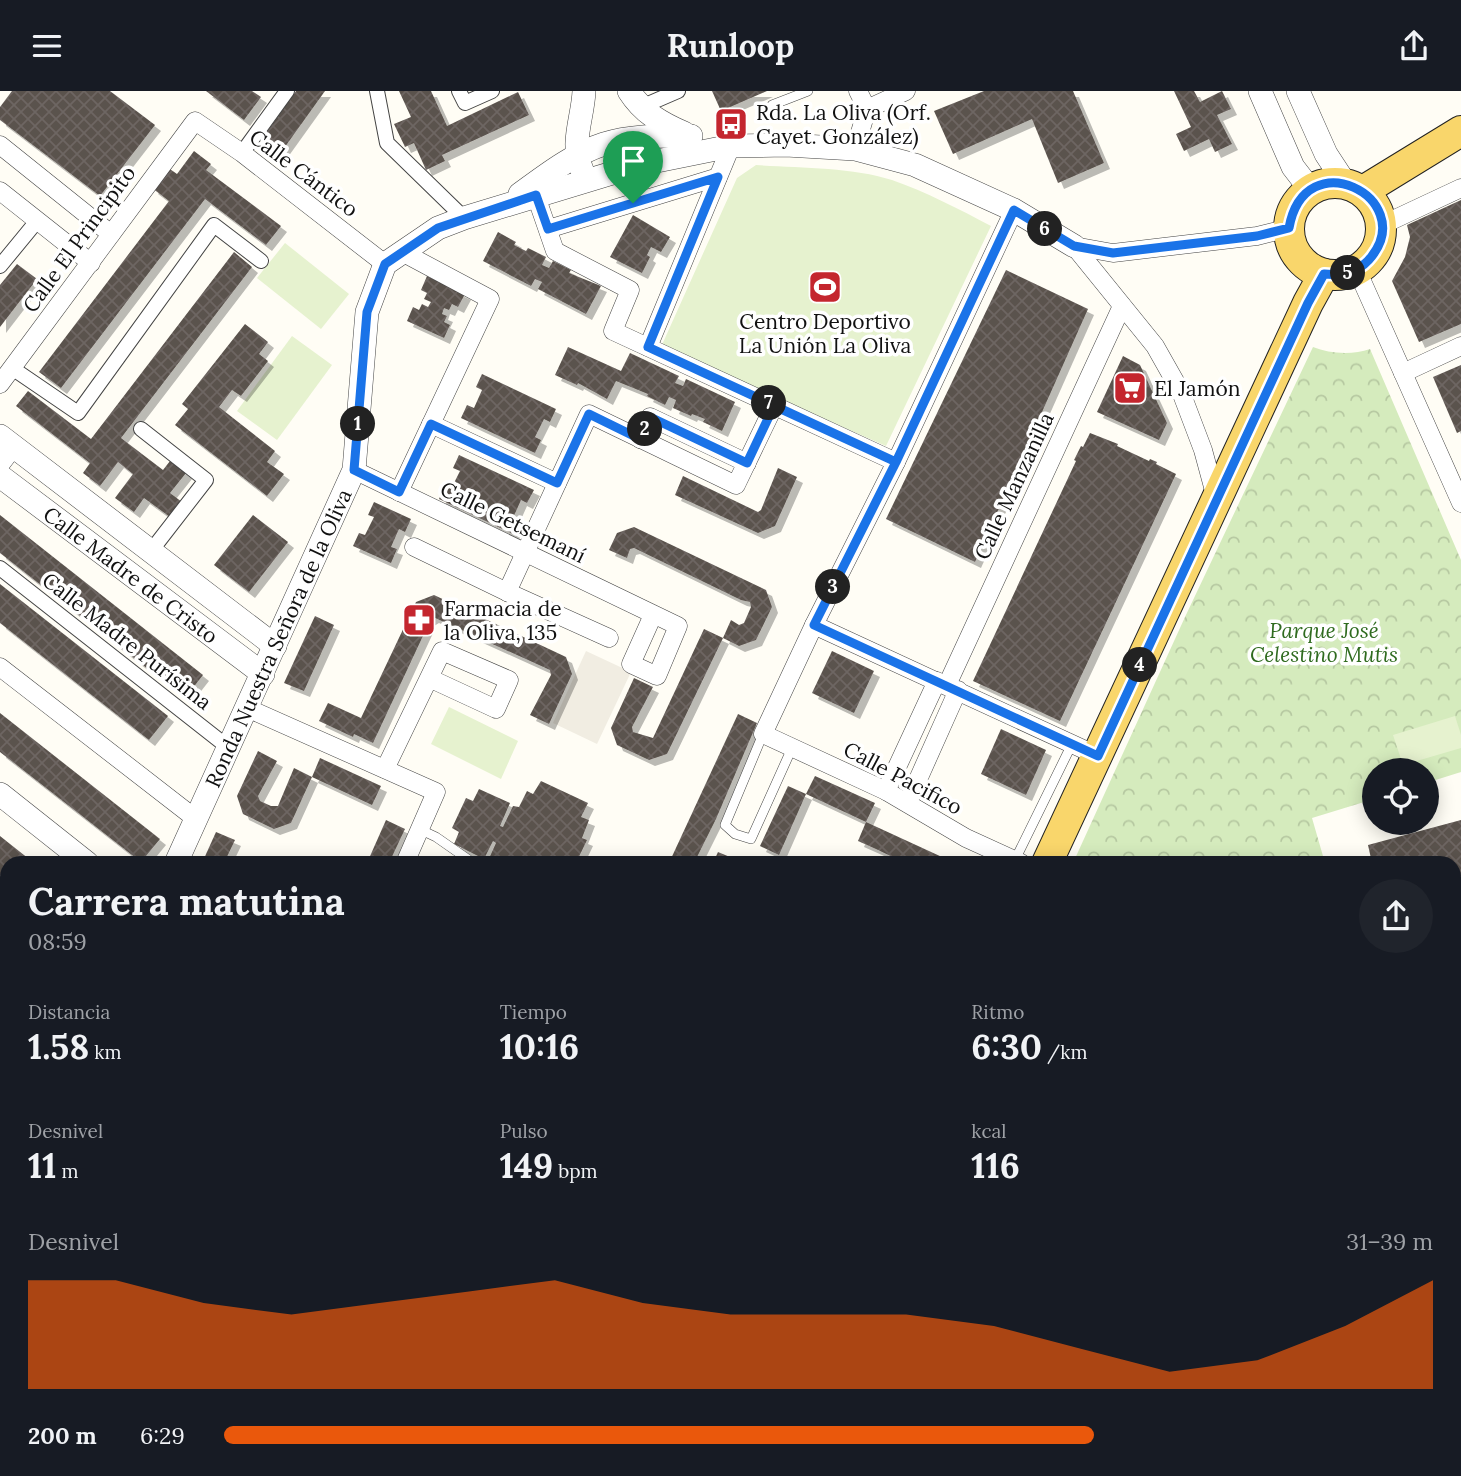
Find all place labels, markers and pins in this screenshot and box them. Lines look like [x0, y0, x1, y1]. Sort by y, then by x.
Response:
place label: Rda. La Oliva (Orf. Cayet. González) [756, 99, 931, 150]
bus stop icon: Rda. La Oliva (Orf. Cayet. González) [712, 105, 750, 143]
pin [603, 131, 663, 203]
pin: 6 [1028, 211, 1062, 247]
pin: 5 [1330, 255, 1366, 291]
sports icon: Centro Deportivo La Unión La Oliva [806, 268, 844, 306]
place label: Centro Deportivo La Unión La Oliva [739, 308, 911, 359]
supermarket icon: El Jamón [1111, 369, 1149, 407]
place label: El Jamón [1154, 375, 1241, 402]
pin: 7 [752, 385, 786, 421]
pin: 1 [340, 407, 376, 441]
pin: 2 [628, 411, 662, 447]
pin: 3 [816, 569, 850, 605]
place label: Farmacia de la Oliva, 135 [444, 595, 562, 646]
pharmacy icon: Farmacia de la Oliva, 135 [400, 601, 438, 639]
pin: 4 [1122, 647, 1158, 683]

